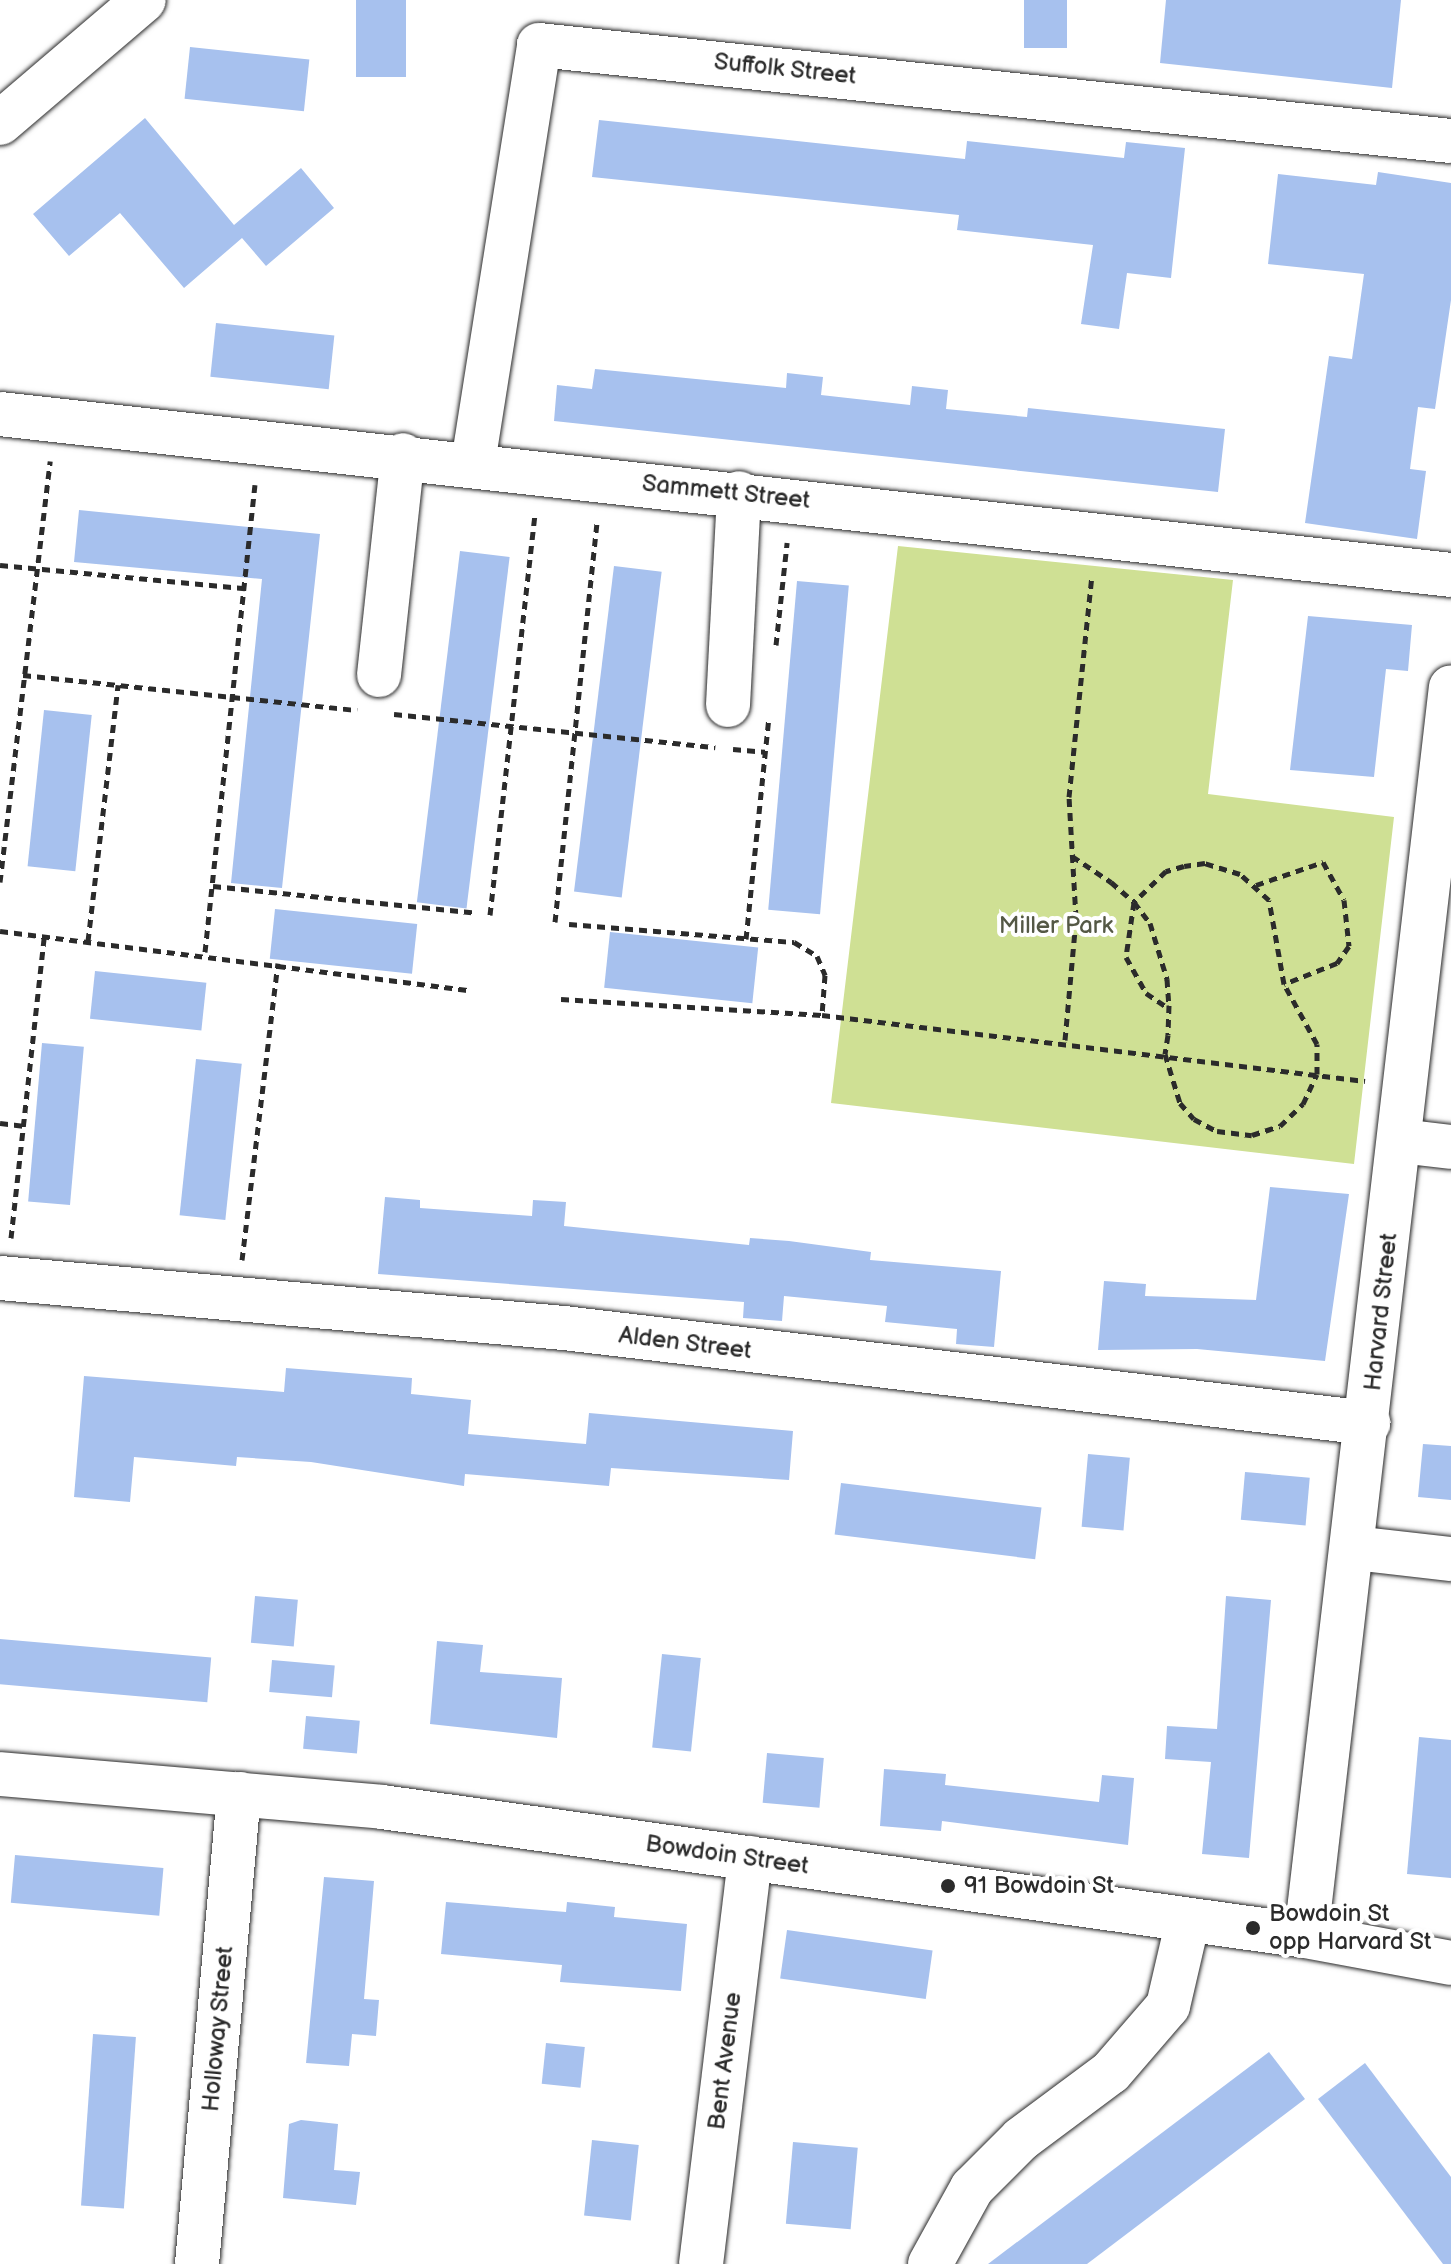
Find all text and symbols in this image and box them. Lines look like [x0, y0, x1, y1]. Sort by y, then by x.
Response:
street label: Suffolk Street [712, 47, 858, 91]
street label: Sammett Street [640, 469, 812, 515]
park label: Miller Park [999, 912, 1113, 940]
street label: Harvard Street [1358, 1231, 1404, 1393]
street label: Alden Street [617, 1321, 753, 1365]
street label: Bowdoin Street [643, 1829, 811, 1881]
place label: 91 Bowdoin St [964, 1872, 1114, 1900]
marker: 91 Bowdoin St [939, 1877, 957, 1895]
place label: Bowdoin St opp Harvard St [1269, 1900, 1432, 1956]
marker: Bowdoin St opp Harvard St [1244, 1919, 1262, 1937]
street label: Holloway Street [196, 1944, 240, 2114]
street label: Bent Avenue [702, 1990, 748, 2132]

